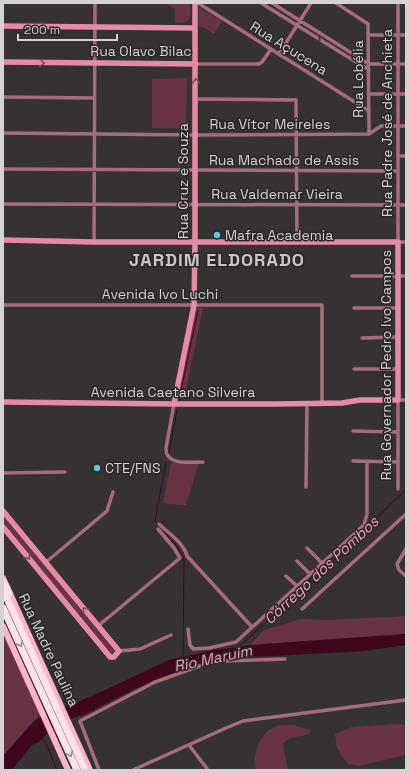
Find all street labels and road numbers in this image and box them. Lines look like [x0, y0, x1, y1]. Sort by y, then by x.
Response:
street label: Rua Açucena [247, 17, 331, 79]
street label: Rua Padre José de Anchieta [378, 29, 396, 217]
street label: Rua Lobélia [349, 40, 367, 118]
street label: Rua Olavo Bilac [90, 42, 192, 60]
street label: Rua Vítor Meireles [210, 115, 330, 133]
street label: Rua Cruz e Souza [174, 123, 192, 239]
street label: Rua Machado de Assis [209, 151, 359, 169]
street label: Rua Valdemar Vieira [211, 185, 343, 203]
street label: Rua Governador Pedro Ivo Campos [377, 250, 395, 480]
street label: Avenida Ivo Luchi [102, 285, 218, 303]
street label: Avenida Caetano Silveira [91, 383, 255, 401]
street label: Rua Madre Paulina [15, 590, 83, 710]

